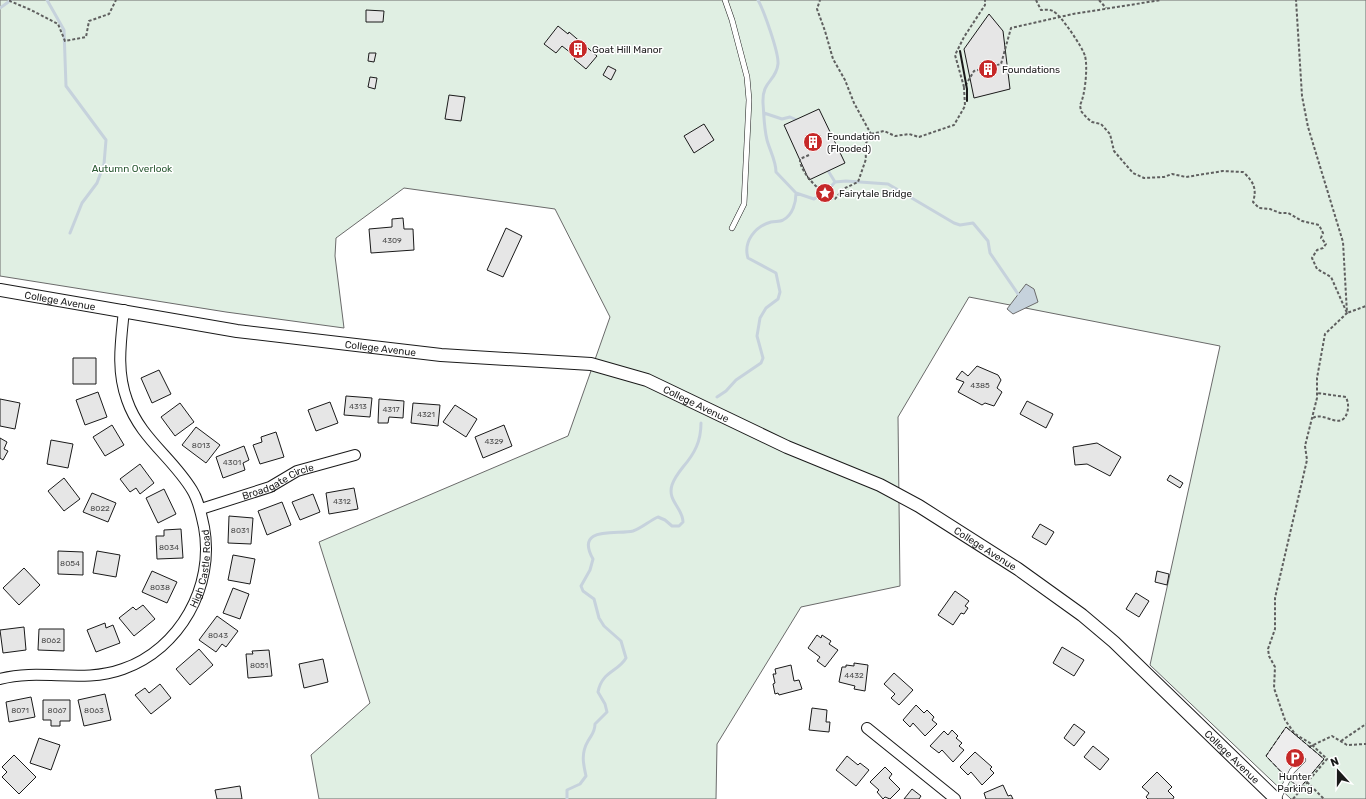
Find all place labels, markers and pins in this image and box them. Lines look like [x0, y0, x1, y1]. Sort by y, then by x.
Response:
building icon: Goat Hill Manor [567, 38, 589, 60]
place label: Goat Hill Manor [592, 44, 663, 56]
building icon: Foundations [977, 58, 999, 80]
place label: Foundations [1002, 64, 1060, 76]
building icon: Foundation (Flooded) [802, 131, 824, 153]
place label: Foundation (Flooded) [827, 131, 880, 155]
place icon: Fairytale Bridge [814, 182, 836, 204]
place label: Fairytale Bridge [839, 188, 913, 200]
parking icon: Hunter Parking [1284, 747, 1306, 769]
place label: Hunter Parking [1277, 771, 1313, 795]

